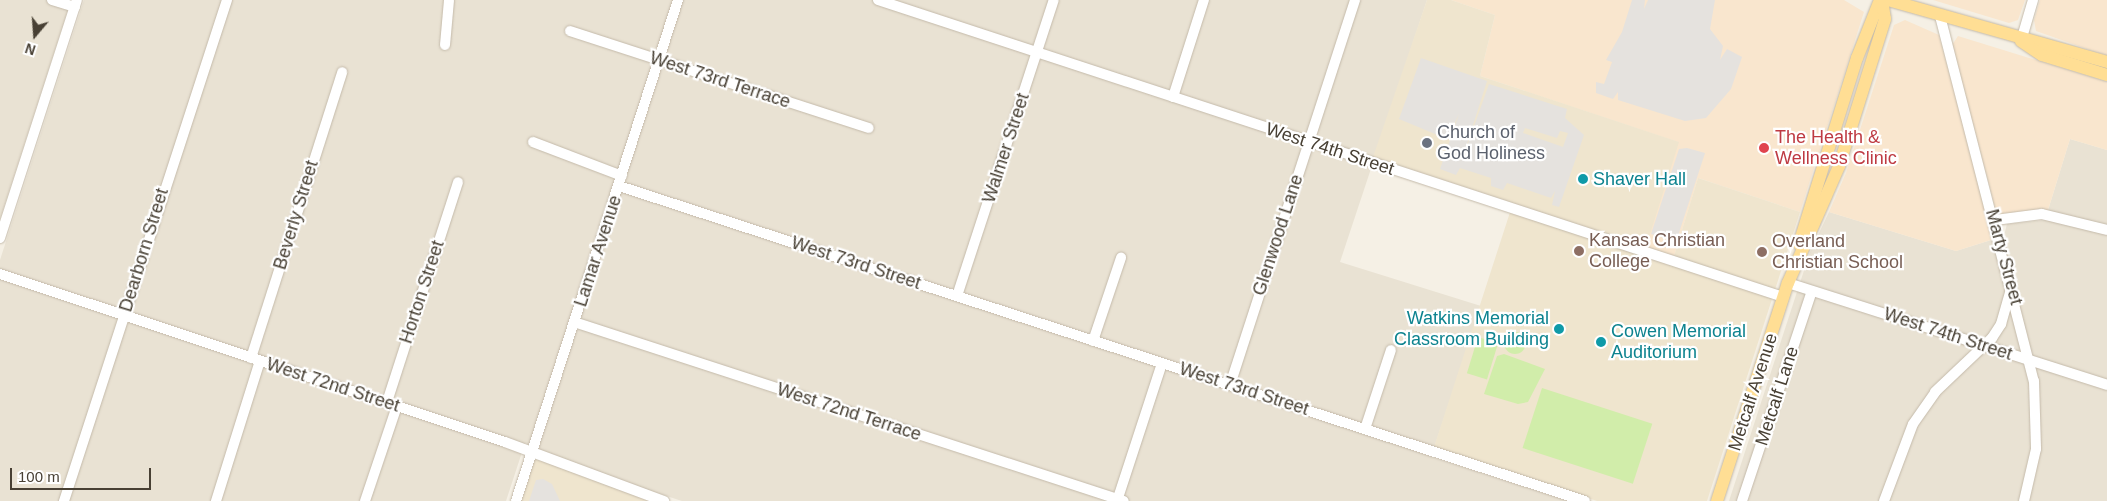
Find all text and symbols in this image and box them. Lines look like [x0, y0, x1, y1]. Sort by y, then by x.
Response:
north arrow [10, 10, 60, 60]
text: N [23, 40, 38, 58]
street label: West 73rd Terrace [647, 47, 793, 113]
street label: Walmer Street [978, 90, 1034, 206]
street label: West 74th Street [1263, 118, 1397, 180]
place label: Church of God Holiness [1437, 122, 1545, 164]
place label: The Health & Wellness Clinic [1775, 127, 1897, 170]
marker: Church of God Holiness [1421, 137, 1433, 149]
marker: The Health & Wellness Clinic [1757, 141, 1771, 155]
street label: Beverly Street [269, 158, 323, 272]
place label: Shaver Hall [1593, 168, 1686, 190]
street label: Glenwood Lane [1248, 172, 1308, 298]
marker: Shaver Hall [1577, 173, 1589, 185]
street label: Dearborn Street [115, 186, 173, 314]
street label: Lamar Avenue [570, 192, 626, 310]
street label: Marty Street [1981, 207, 2027, 307]
place label: Kansas Christian College [1589, 230, 1725, 272]
place label: Overland Christian School [1772, 231, 1903, 274]
street label: West 73rd Street [789, 232, 923, 294]
street label: Horton Street [395, 238, 449, 346]
marker: Kansas Christian College [1573, 245, 1585, 257]
marker: Overland Christian School [1756, 246, 1768, 258]
street label: West 74th Street [1881, 303, 2015, 365]
place label: Watkins Memorial Classroom Building [1394, 308, 1549, 350]
place label: Cowen Memorial Auditorium [1611, 321, 1746, 364]
marker: Watkins Memorial Classroom Building [1553, 323, 1565, 335]
street label: Metcalf Avenue [1724, 330, 1782, 454]
marker: Cowen Memorial Auditorium [1595, 336, 1607, 348]
street label: Metcalf Lane [1751, 344, 1803, 448]
street label: West 72nd Street [264, 353, 402, 417]
street label: West 73rd Street [1177, 358, 1311, 420]
street label: West 72nd Terrace [774, 378, 924, 446]
scale bar [12, 458, 154, 490]
text: 100 m [18, 468, 60, 485]

